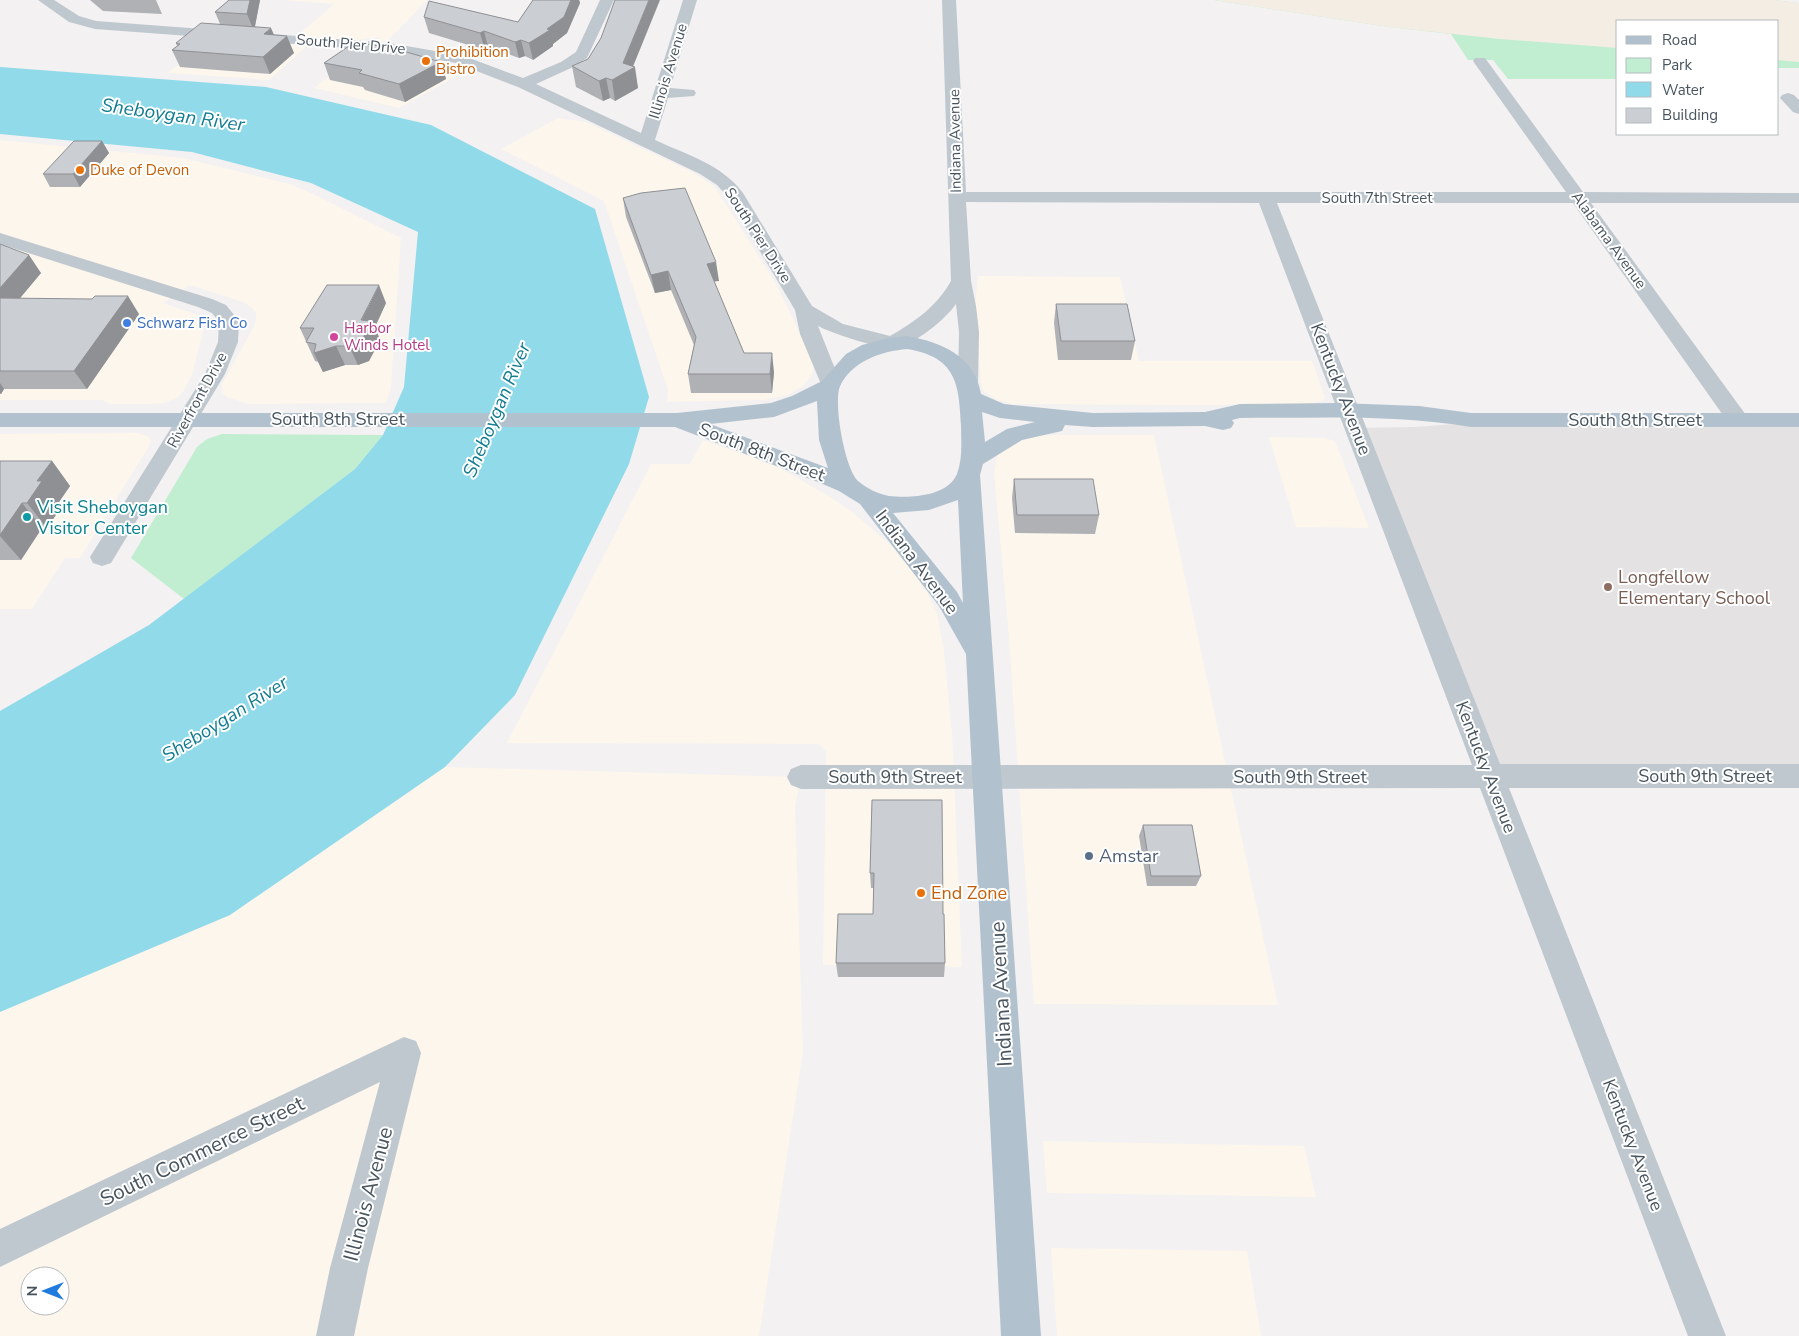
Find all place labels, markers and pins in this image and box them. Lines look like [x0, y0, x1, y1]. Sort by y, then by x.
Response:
place label: Prohibition Bistro [436, 42, 509, 79]
marker: Prohibition Bistro [420, 55, 432, 67]
place label: Duke of Devon [90, 160, 189, 180]
marker: Duke of Devon [74, 164, 86, 176]
place label: Schwarz Fish Co [137, 313, 247, 333]
marker: Schwarz Fish Co [121, 317, 133, 329]
place label: Harbor Winds Hotel [344, 318, 430, 355]
marker: Harbor Winds Hotel [328, 331, 340, 343]
place label: Visit Sheboygan Visitor Center [36, 495, 168, 540]
marker: Visit Sheboygan Visitor Center [21, 511, 33, 523]
place label: Longfellow Elementary School [1618, 565, 1771, 610]
marker: Longfellow Elementary School [1602, 581, 1614, 593]
place label: Amstar [1099, 844, 1159, 868]
marker: Amstar [1083, 850, 1095, 862]
place label: End Zone [931, 881, 1007, 905]
marker: End Zone [915, 887, 927, 899]

